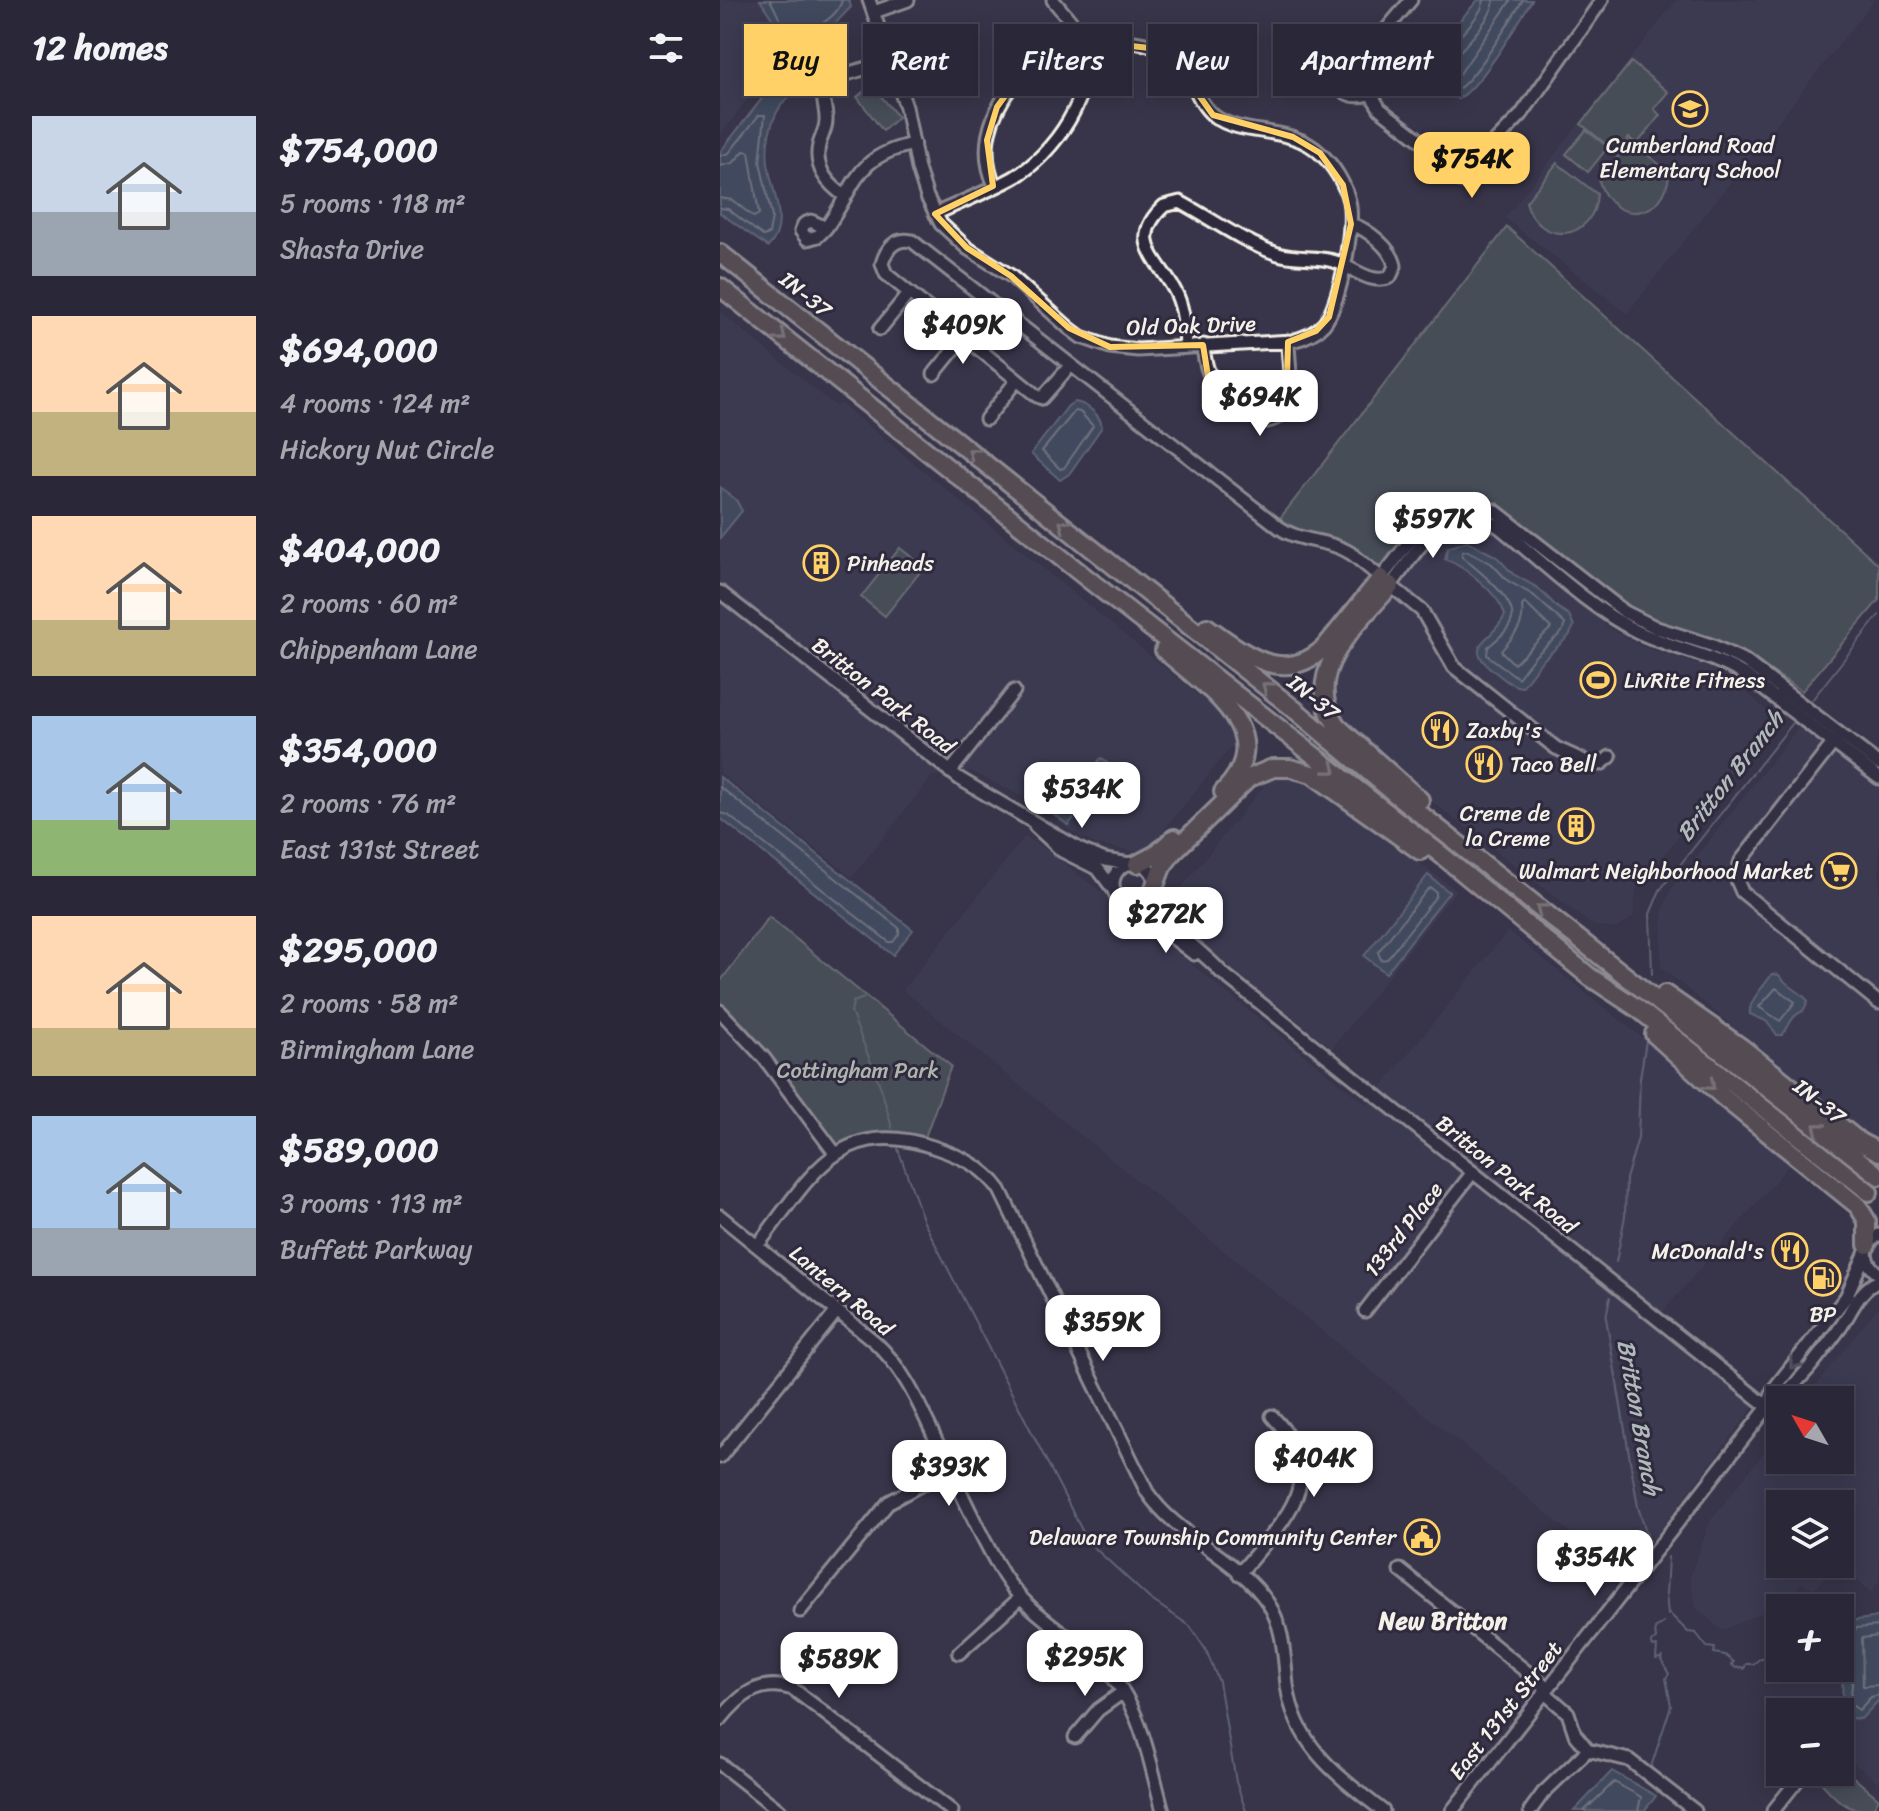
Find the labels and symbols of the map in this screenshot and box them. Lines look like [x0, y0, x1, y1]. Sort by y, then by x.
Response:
school or university icon: Cumberland Road Elementary School [1671, 90, 1709, 128]
place label: Cumberland Road Elementary School [1599, 126, 1782, 190]
pin: $754K [1416, 132, 1528, 200]
street label: IN-37 [770, 260, 842, 329]
pin: $409K [907, 298, 1019, 366]
street label: Old Oak Drive [1126, 304, 1257, 347]
one-way arrow [772, 326, 786, 341]
pin: $694K [1204, 370, 1316, 438]
one-way arrow [967, 449, 982, 463]
pin: $597K [1377, 492, 1489, 560]
one-way arrow [1058, 521, 1073, 535]
building icon: Pinheads [802, 544, 840, 582]
place label: Pinheads [847, 544, 935, 583]
street label: Britton Park Road [803, 626, 965, 765]
sports icon: LivRite Fitness [1579, 661, 1617, 699]
place label: LivRite Fitness [1624, 661, 1765, 700]
street label: IN-37 [1278, 663, 1350, 732]
one-way arrow [1261, 683, 1276, 697]
water label: Britton Branch [1665, 699, 1796, 851]
restaurant icon: Zaxby's [1421, 711, 1459, 749]
place label: Zaxby's [1466, 711, 1543, 750]
restaurant icon: Taco Bell [1465, 745, 1503, 783]
place label: Taco Bell [1510, 745, 1597, 784]
one-way arrow [1322, 759, 1337, 773]
pin: $534K [1026, 762, 1138, 830]
place label: Creme de la Creme [1460, 794, 1550, 858]
building icon: Creme de la Creme [1557, 807, 1595, 845]
place label: Walmart Neighborhood Market [1519, 852, 1813, 891]
supermarket icon: Walmart Neighborhood Market [1820, 852, 1858, 890]
pin: $272K [1110, 887, 1222, 955]
one-way arrow [1535, 904, 1550, 918]
park label: Cottingham Park [777, 1051, 939, 1090]
street label: IN-37 [1784, 1067, 1856, 1136]
one-way arrow [1700, 1075, 1715, 1090]
street label: Britton Park Road [1427, 1105, 1588, 1245]
one-way arrow [1813, 1123, 1827, 1138]
street label: 133rd Place [1353, 1173, 1454, 1286]
place label: McDonald's [1652, 1232, 1765, 1271]
restaurant icon: McDonald's [1771, 1232, 1809, 1270]
street label: Lantern Road [780, 1234, 904, 1347]
fuel station icon: BP [1804, 1259, 1842, 1297]
pin: $359K [1047, 1295, 1159, 1363]
place label: BP [1810, 1295, 1836, 1334]
water label: Britton Branch [1605, 1336, 1674, 1500]
one-way arrow [1789, 1355, 1804, 1369]
north arrow [1766, 1386, 1854, 1474]
pin: $404K [1258, 1431, 1370, 1499]
pin: $393K [893, 1440, 1005, 1508]
place label: Delaware Township Community Center [1029, 1518, 1398, 1557]
public building icon: Delaware Township Community Center [1403, 1518, 1441, 1556]
pin: $354K [1539, 1530, 1651, 1598]
district label: New Britton [1378, 1600, 1507, 1642]
pin: $295K [1029, 1630, 1141, 1698]
pin: $589K [783, 1632, 895, 1700]
street label: East 131st Street [1438, 1632, 1573, 1789]

